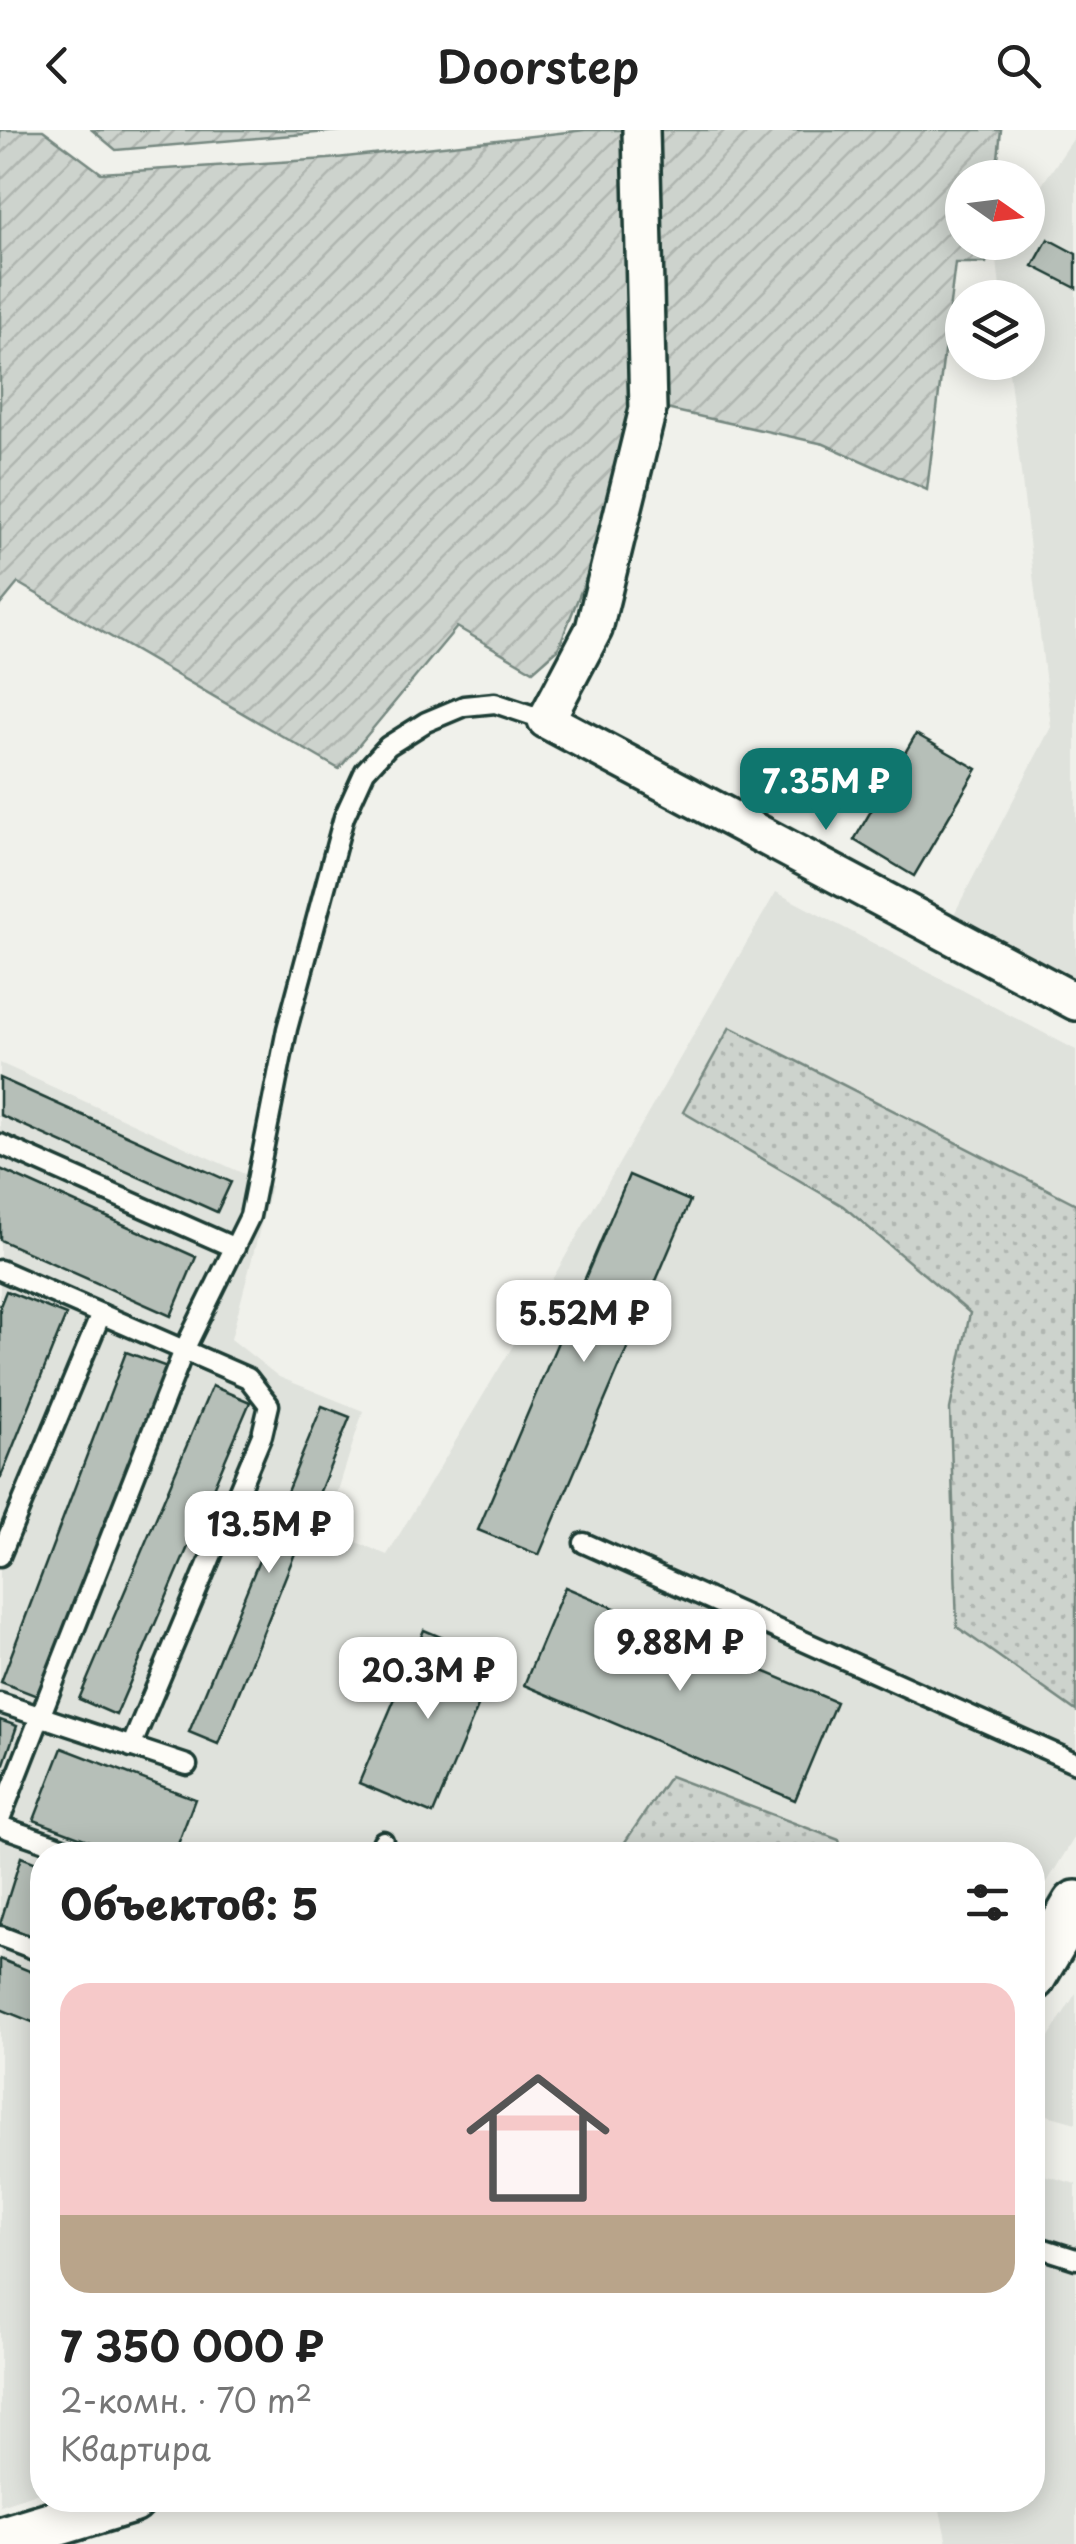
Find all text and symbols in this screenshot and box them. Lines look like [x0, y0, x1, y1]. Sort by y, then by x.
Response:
text: Doorstep [437, 31, 639, 99]
icon: back [30, 38, 85, 93]
icon: search [991, 38, 1046, 93]
north arrow [945, 160, 1045, 260]
map controls [945, 160, 1045, 380]
button: layers [945, 280, 1045, 380]
pin: 7.35M ₽ [734, 748, 918, 833]
text: 7.35M ₽ [762, 756, 890, 804]
pin: 5.52M ₽ [492, 1280, 676, 1365]
text: 5.52M ₽ [518, 1288, 650, 1336]
pin: 13.5M ₽ [177, 1491, 361, 1576]
text: 13.5M ₽ [207, 1499, 331, 1547]
pin: 9.88M ₽ [588, 1609, 772, 1694]
text: 9.88M ₽ [616, 1617, 744, 1665]
pin: 20.3M ₽ [336, 1637, 520, 1722]
text: 20.3M ₽ [361, 1645, 495, 1693]
text: Объектов: 5 [60, 1871, 319, 1934]
icon: filters [960, 1875, 1015, 1930]
icon: home [448, 2048, 628, 2228]
text: 7 350 000 ₽ [60, 2313, 324, 2376]
text: 2-комн. · 70 m² [60, 2376, 312, 2424]
text: Квартира [60, 2424, 211, 2472]

